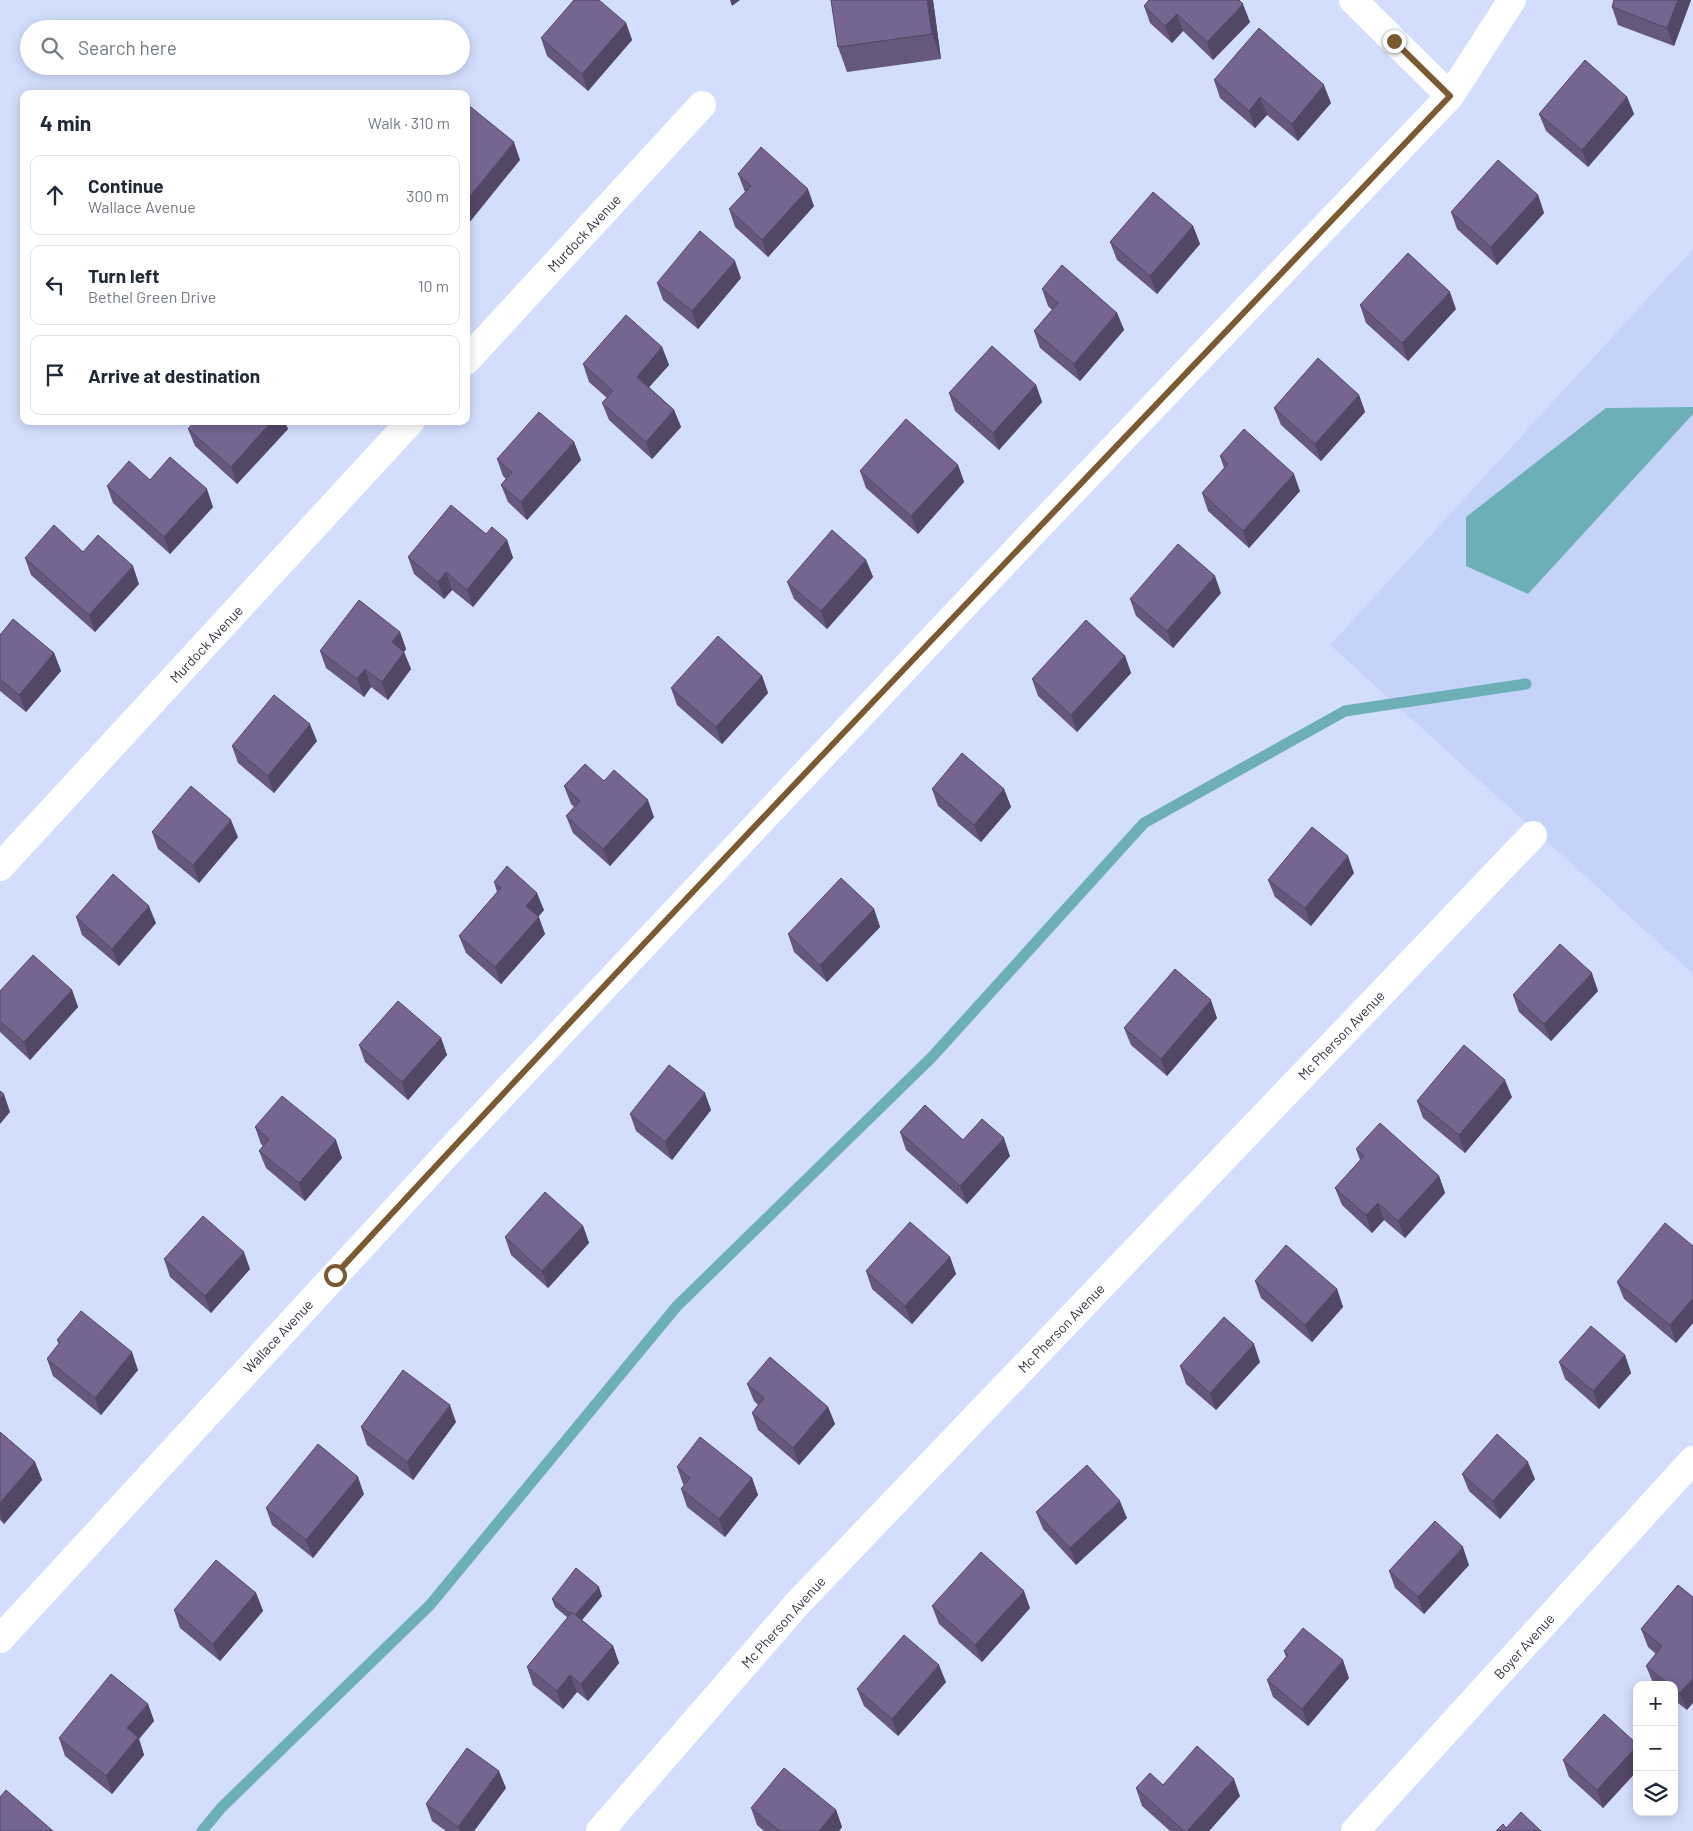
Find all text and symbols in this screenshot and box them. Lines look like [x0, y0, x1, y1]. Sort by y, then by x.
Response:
search box [20, 20, 470, 75]
route end [1383, 30, 1406, 53]
icon: search [38, 34, 66, 62]
text: Search here [78, 36, 177, 59]
text: 4 min [40, 110, 91, 135]
text: Walk · 310 m [368, 113, 450, 132]
text: Continue [88, 174, 164, 197]
icon: ahead [41, 181, 69, 209]
text: 300 m [406, 186, 449, 205]
street label: Murdock Avenue [544, 191, 624, 275]
text: Wallace Avenue [88, 197, 196, 216]
text: Turn left [88, 264, 159, 287]
icon: left [41, 271, 69, 299]
text: 10 m [418, 276, 449, 295]
text: Bethel Green Drive [88, 287, 216, 306]
icon: arrive [41, 361, 69, 389]
text: Arrive at destination [88, 364, 260, 387]
street label: Murdock Avenue [166, 602, 246, 686]
street label: Mc Pherson Avenue [1294, 987, 1388, 1083]
route start [324, 1264, 347, 1287]
street label: Mc Pherson Avenue [1014, 1280, 1108, 1376]
street label: Wallace Avenue [240, 1296, 316, 1376]
street label: Mc Pherson Avenue [737, 1573, 829, 1671]
street label: Boyer Avenue [1490, 1610, 1558, 1682]
map controls [1633, 1681, 1678, 1816]
button: + [1633, 1681, 1678, 1726]
button: − [1633, 1726, 1678, 1771]
button: layers [1633, 1771, 1678, 1816]

